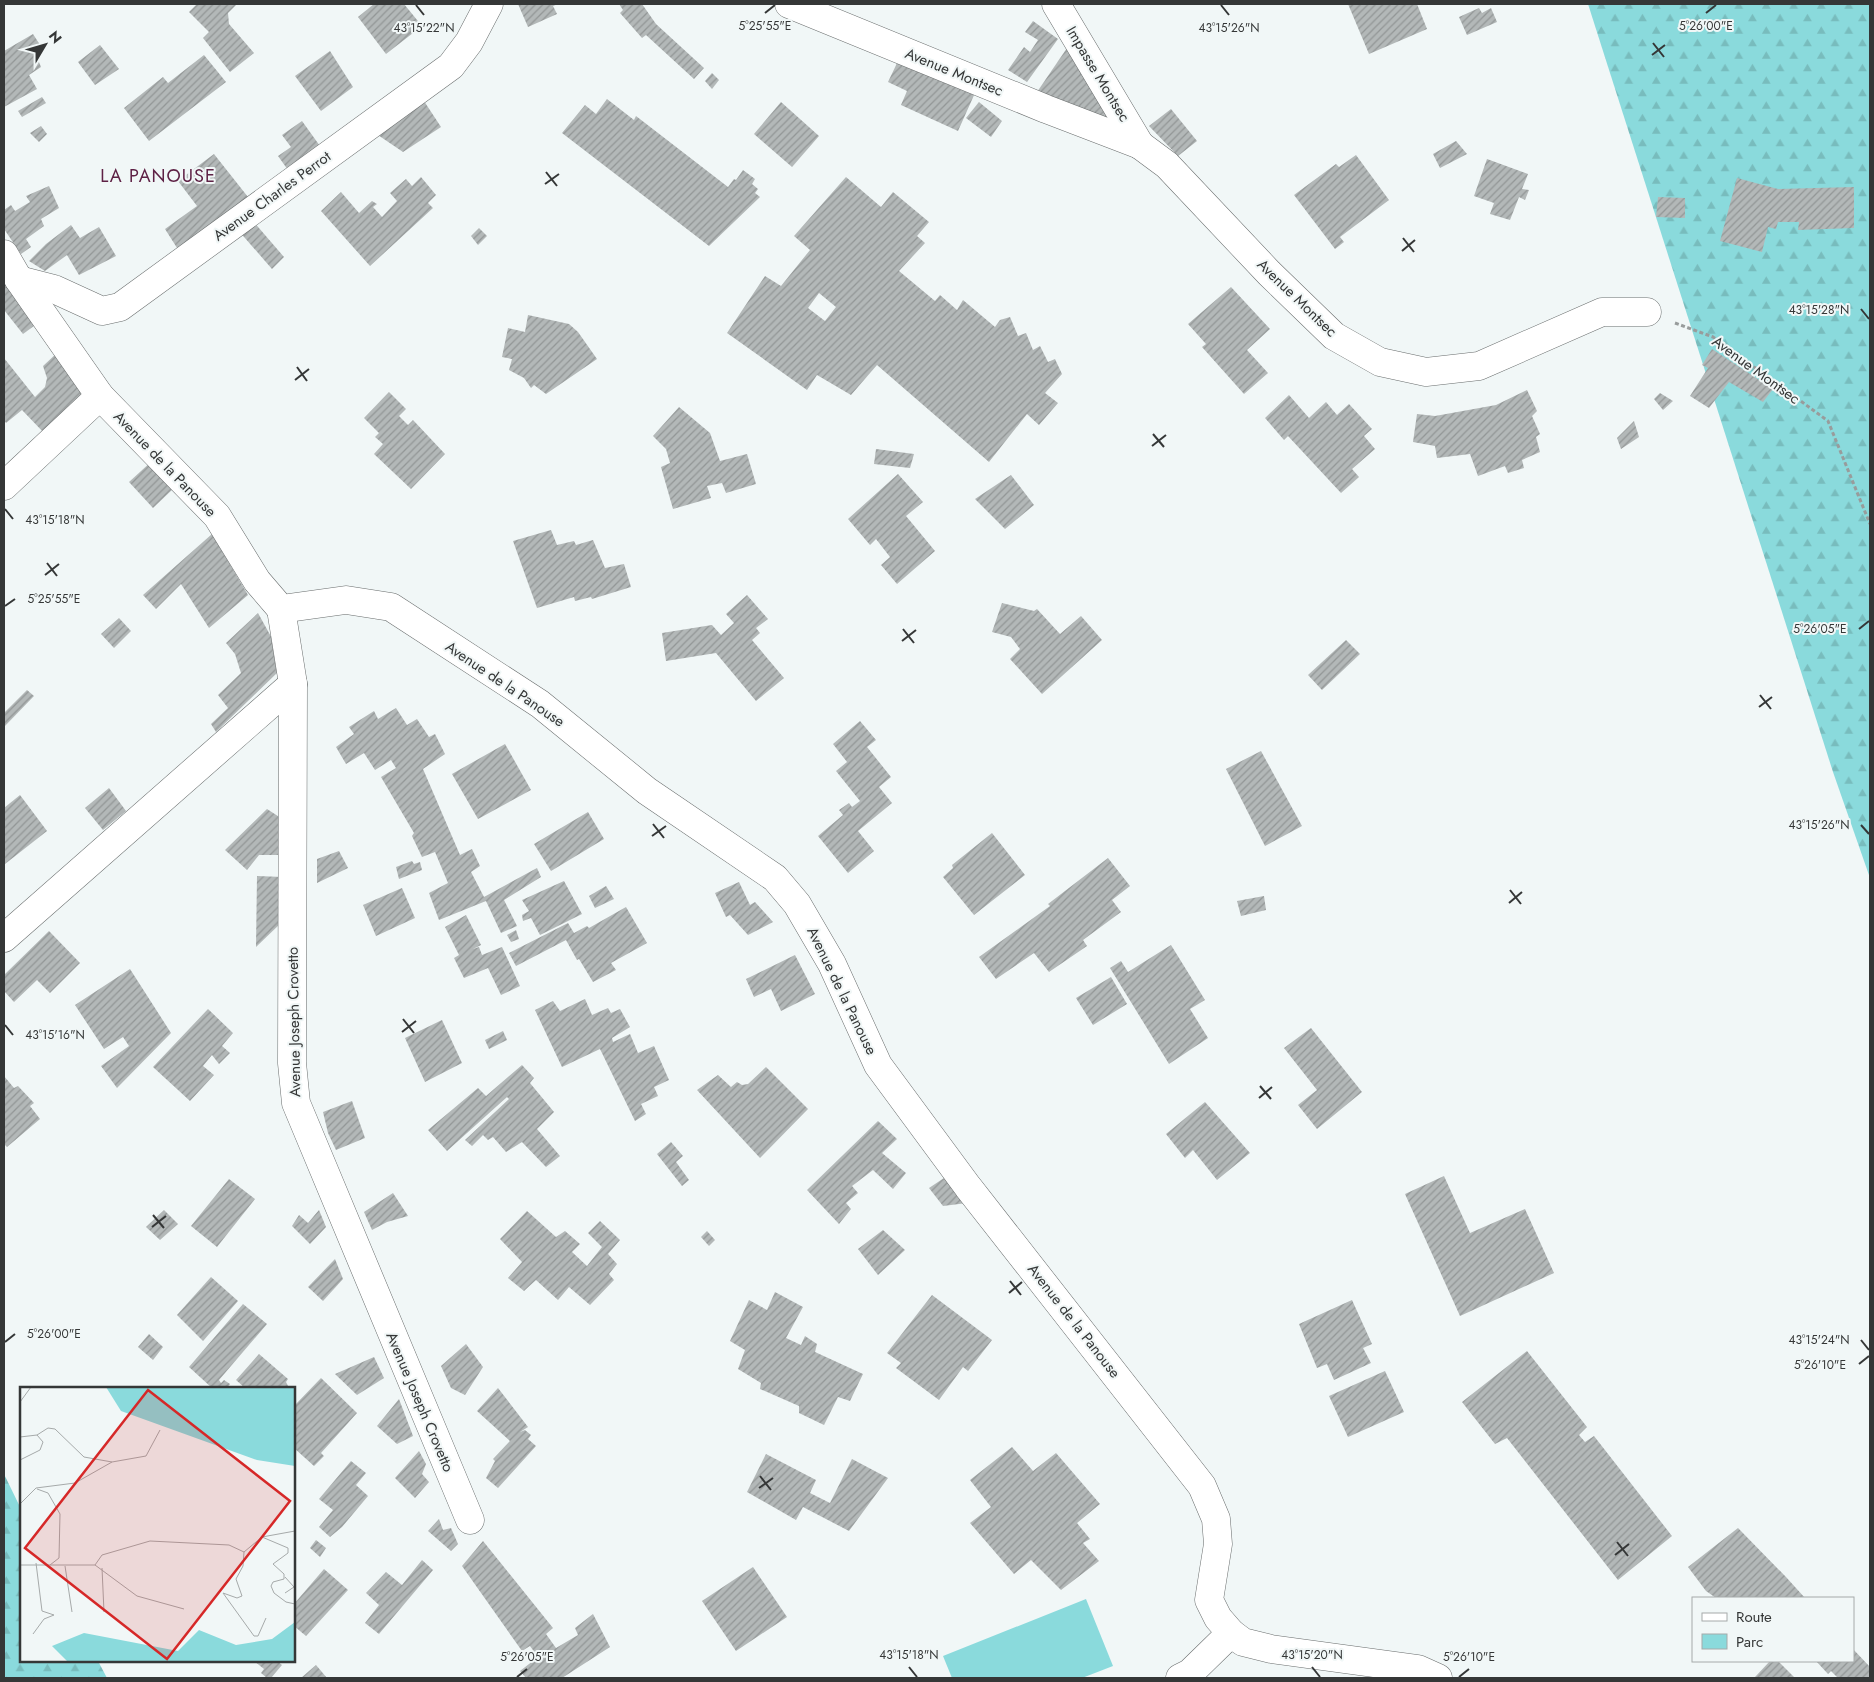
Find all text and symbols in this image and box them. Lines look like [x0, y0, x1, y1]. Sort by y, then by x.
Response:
text: 5°25'55"E [739, 17, 791, 35]
text: 5°26'00"E [1679, 17, 1733, 35]
text: 43°15'22"N [393, 19, 455, 37]
text: 43°15'26"N [1198, 19, 1260, 37]
north arrow [20, 20, 70, 70]
street label: Impasse Montsec [1061, 22, 1135, 126]
text: N [44, 26, 67, 48]
street label: Avenue Montsec [902, 42, 1006, 102]
street label: Avenue Charles Perrot [209, 145, 336, 246]
district label: LA PANOUSE [100, 163, 216, 189]
street label: Avenue Montsec [1252, 254, 1342, 342]
text: 43°15'28"N [1789, 301, 1849, 319]
street label: Avenue Montsec [1707, 331, 1805, 409]
street label: Avenue de la Panouse [109, 406, 222, 522]
text: 43°15'18"N [25, 511, 85, 529]
text: 5°25'55"E [28, 590, 80, 608]
text: 5°26'05"E [1793, 620, 1847, 638]
street label: Avenue de la Panouse [441, 636, 569, 732]
text: 43°15'26"N [1788, 816, 1850, 834]
street label: Avenue de la Panouse [801, 923, 883, 1059]
street label: Avenue Joseph Crovetto [282, 947, 306, 1097]
text: 43°15'16"N [25, 1026, 85, 1044]
street label: Avenue de la Panouse [1022, 1259, 1126, 1383]
text: 5°26'00"E [27, 1325, 81, 1343]
street label: Avenue Joseph Crovetto [380, 1328, 460, 1476]
text: 43°15'24"N [1788, 1331, 1850, 1349]
text: 5°26'10"E [1794, 1356, 1846, 1374]
inset map [20, 1387, 295, 1662]
legend [1692, 1597, 1854, 1662]
text: Route [1736, 1606, 1772, 1628]
text: Parc [1736, 1631, 1763, 1653]
text: 43°15'18"N [879, 1646, 939, 1664]
text: 43°15'20"N [1281, 1646, 1343, 1664]
text: 5°26'05"E [500, 1648, 554, 1666]
text: 5°26'10"E [1443, 1648, 1495, 1666]

